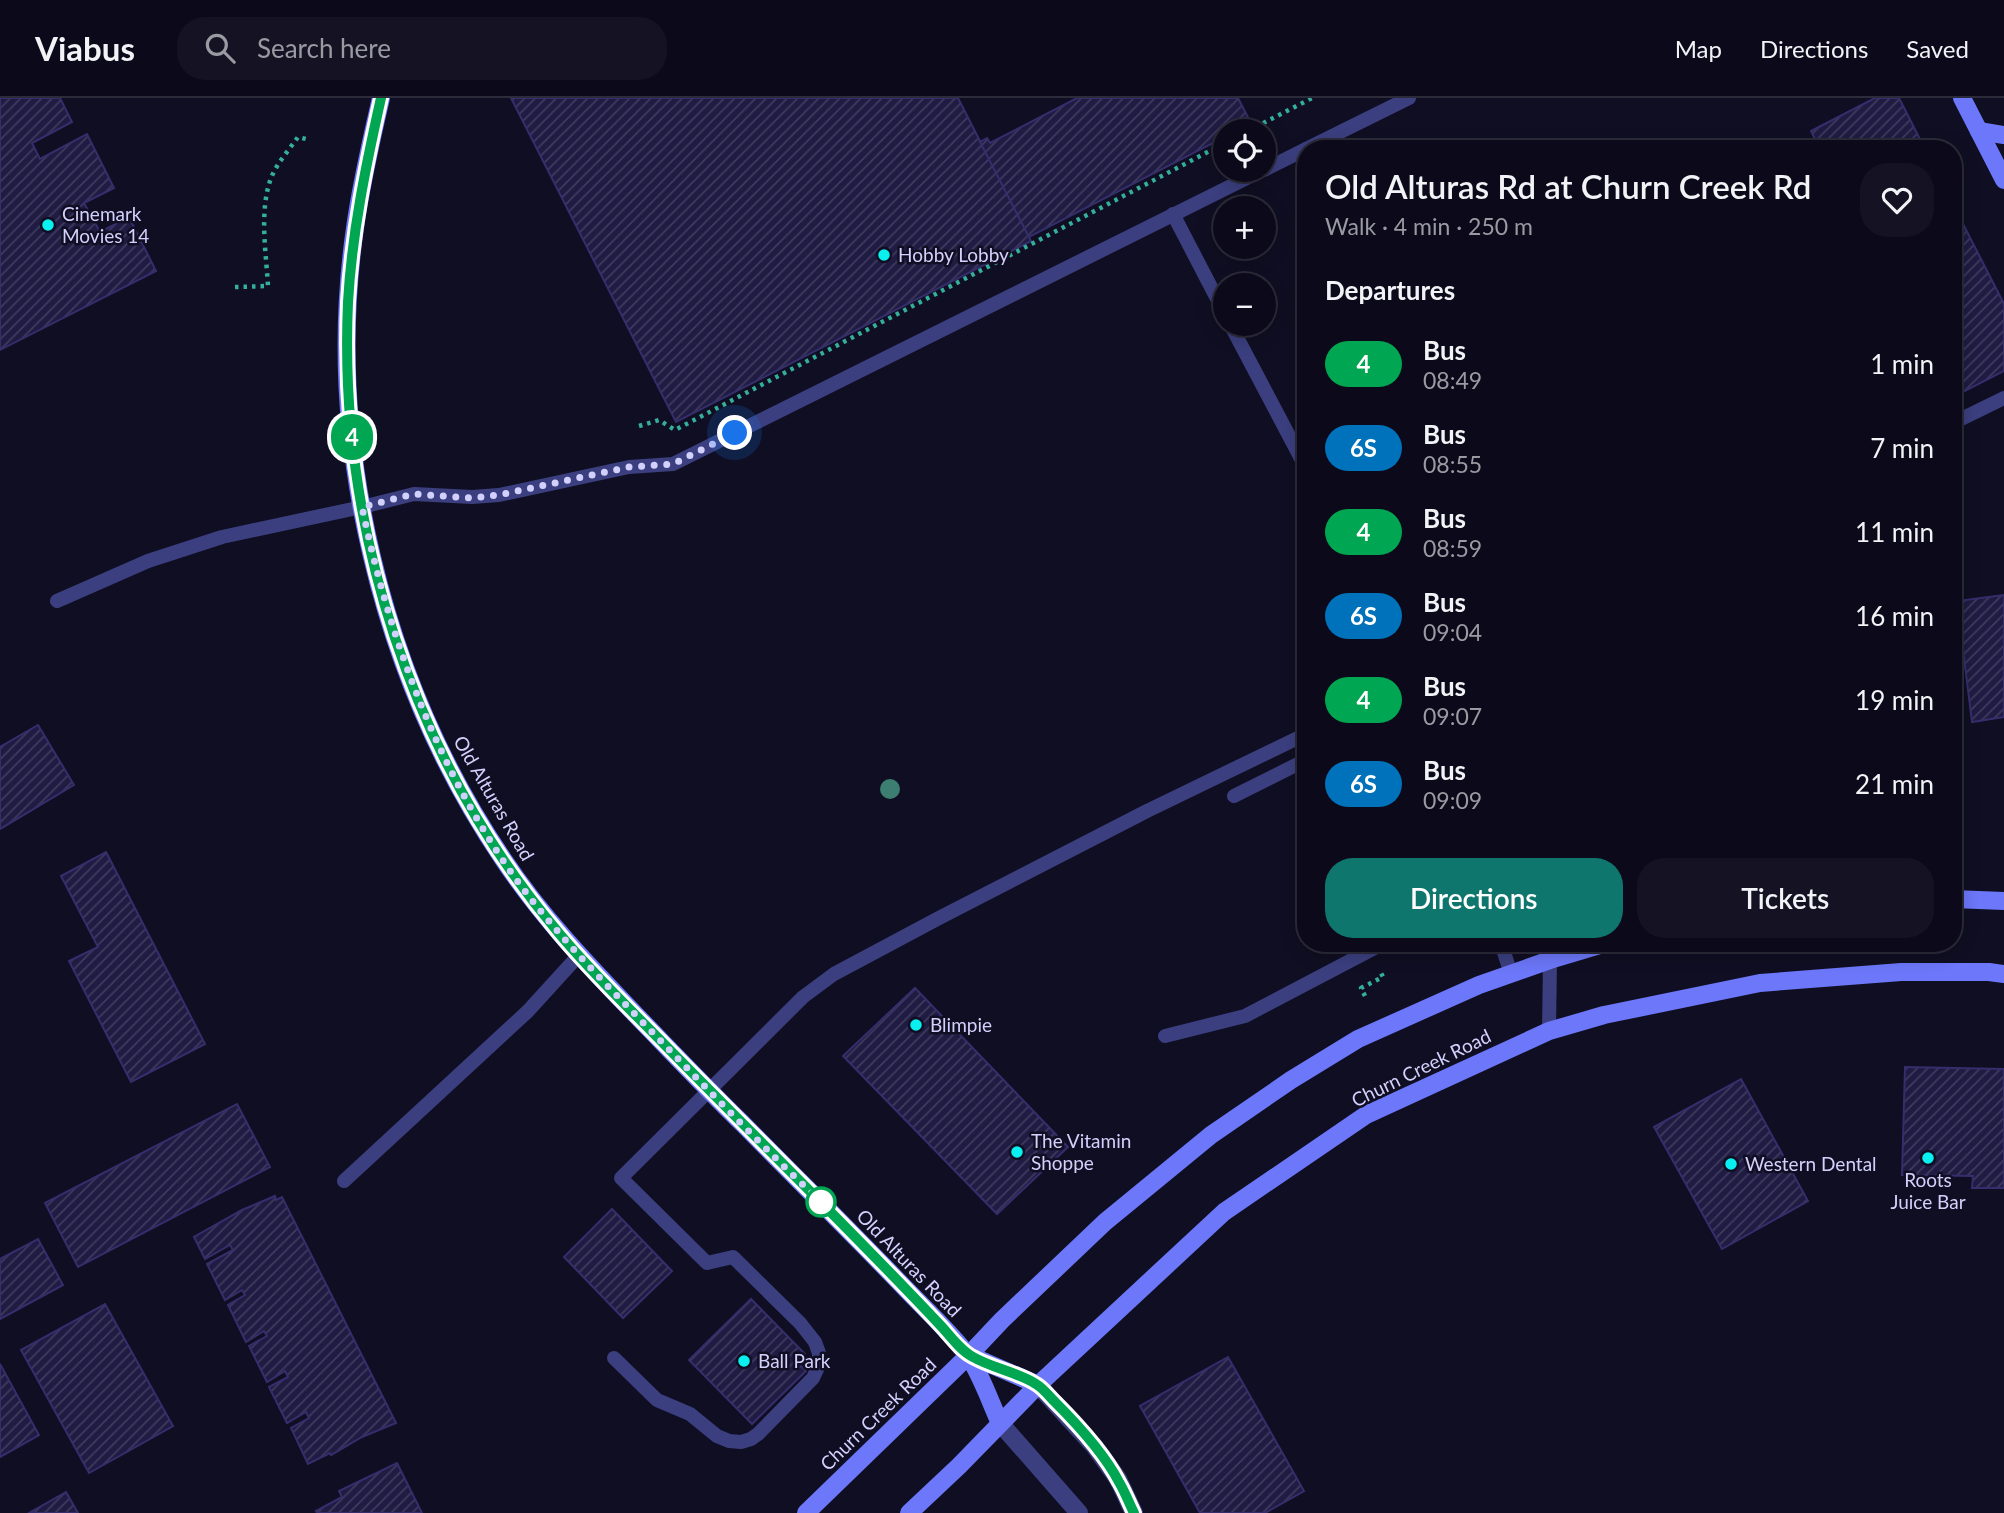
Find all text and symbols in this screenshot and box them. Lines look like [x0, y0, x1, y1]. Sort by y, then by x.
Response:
search box [177, 17, 667, 80]
text: Viabus [35, 28, 135, 68]
icon: search [201, 29, 239, 67]
text: Search here [257, 32, 391, 64]
text: Map [1675, 34, 1722, 63]
text: Directions [1760, 34, 1868, 63]
text: Saved [1906, 34, 1969, 63]
map controls [1213, 119, 1276, 336]
button: locate [1213, 119, 1276, 182]
button: heart [1860, 163, 1934, 237]
text: Old Alturas Rd at Churn Creek Rd [1325, 166, 1811, 206]
button: + [1213, 196, 1276, 259]
place label: Cinemark Movies 14 [62, 202, 149, 247]
text: Walk · 4 min · 250 m [1325, 212, 1533, 240]
marker: Cinemark Movies 14 [40, 217, 56, 233]
place label: Hobby Lobby [898, 243, 1009, 266]
marker: Hobby Lobby [876, 247, 892, 263]
button: − [1213, 273, 1276, 336]
text: Departures [1325, 274, 1455, 306]
text: Bus [1423, 334, 1466, 366]
text: 1 min [1870, 348, 1934, 380]
text: 4 [1357, 349, 1370, 378]
text: 08:49 [1423, 366, 1482, 394]
line badge: 4 [329, 414, 375, 460]
your location [717, 415, 752, 450]
text: Bus [1423, 418, 1466, 450]
text: 4 [345, 422, 359, 451]
text: 7 min [1870, 432, 1934, 464]
text: 6S [1350, 433, 1377, 462]
text: 08:55 [1423, 450, 1482, 478]
text: Bus [1423, 502, 1466, 534]
text: 11 min [1855, 516, 1934, 548]
text: 4 [1357, 517, 1370, 546]
text: 08:59 [1423, 534, 1482, 562]
text: Bus [1423, 586, 1466, 618]
text: 16 min [1855, 600, 1934, 632]
text: 6S [1350, 601, 1377, 630]
text: 09:04 [1423, 618, 1482, 646]
text: Bus [1423, 670, 1466, 702]
text: 19 min [1855, 684, 1934, 716]
text: 4 [1357, 685, 1370, 714]
text: 09:07 [1423, 702, 1482, 730]
street label: Old Alturas Road [449, 731, 540, 864]
text: Bus [1423, 754, 1466, 786]
text: 21 min [1855, 768, 1934, 800]
text: 6S [1350, 769, 1377, 798]
text: 09:09 [1423, 786, 1482, 814]
button: Directions [1325, 858, 1623, 938]
button: Tickets [1637, 858, 1934, 938]
place label: Blimpie [930, 1013, 992, 1036]
marker: Blimpie [908, 1017, 924, 1033]
street label: Churn Creek Road [1347, 1024, 1494, 1111]
place label: The Vitamin Shoppe [1031, 1129, 1131, 1174]
marker: The Vitamin Shoppe [1009, 1144, 1025, 1160]
marker: Roots Juice Bar [1920, 1150, 1936, 1166]
place label: Western Dental [1745, 1152, 1877, 1175]
marker: Western Dental [1723, 1156, 1739, 1172]
place label: Roots Juice Bar [1890, 1168, 1966, 1213]
unlabelled marker [806, 1187, 836, 1217]
street label: Old Alturas Road [852, 1204, 966, 1321]
place label: Ball Park [758, 1349, 831, 1372]
marker: Ball Park [736, 1353, 752, 1369]
street label: Churn Creek Road [815, 1353, 940, 1475]

